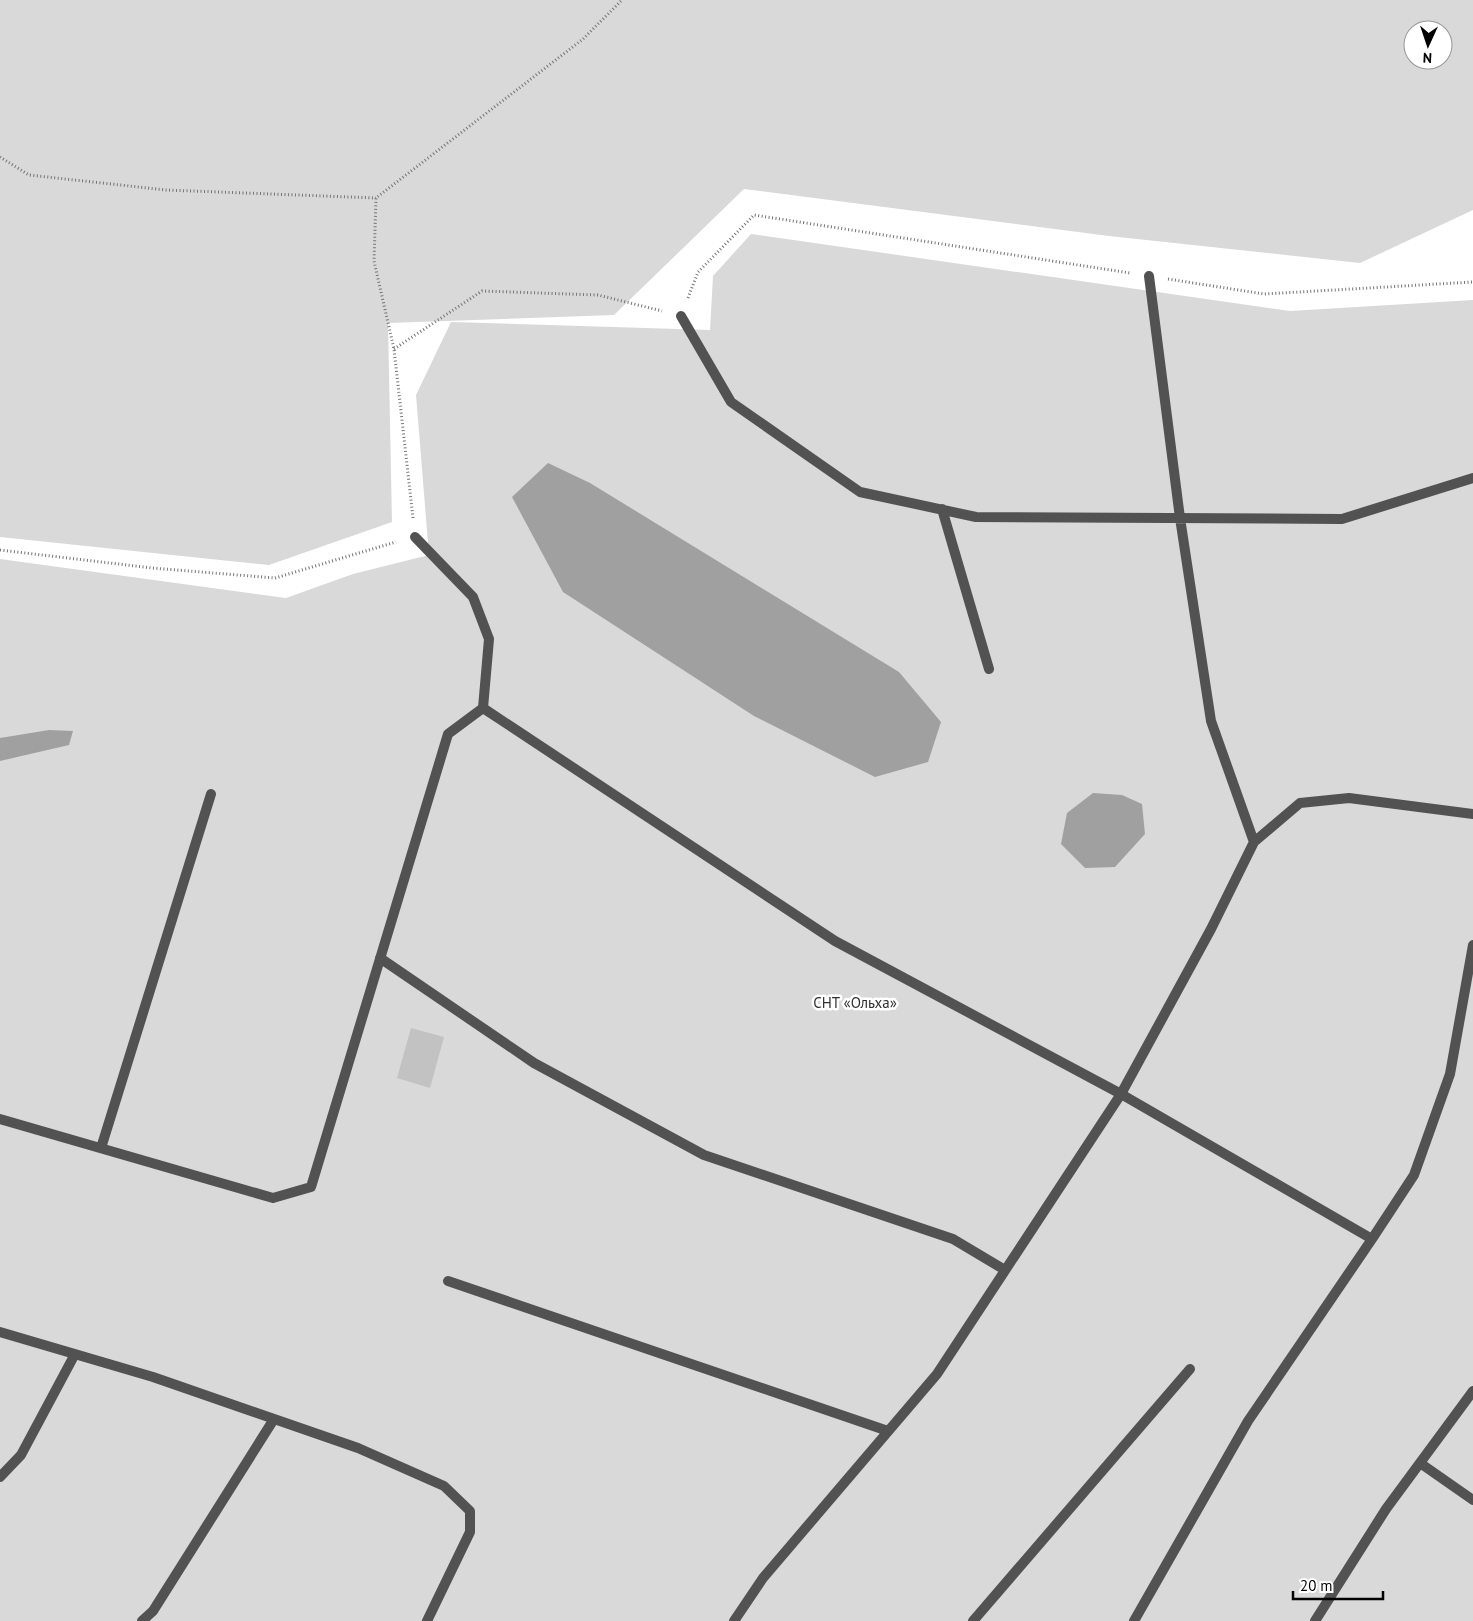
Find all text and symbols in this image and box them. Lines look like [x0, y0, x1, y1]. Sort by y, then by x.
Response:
north arrow [1403, 20, 1453, 70]
text: N [1422, 49, 1432, 67]
park label: СНТ «Ольха» [813, 993, 897, 1012]
scale bar [1293, 1568, 1383, 1600]
text: 20 m [1300, 1576, 1333, 1595]

